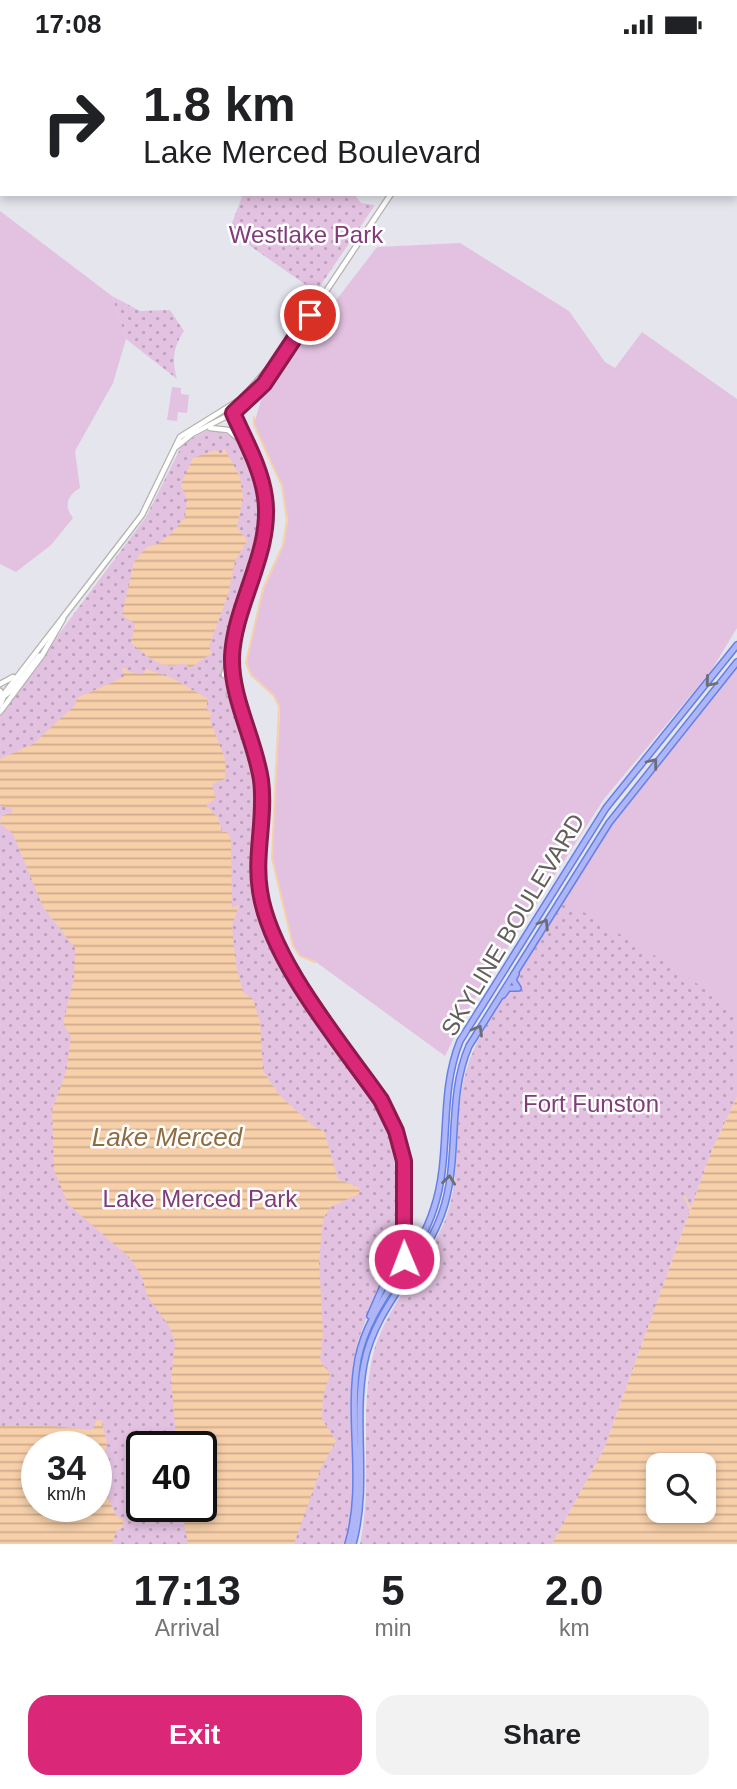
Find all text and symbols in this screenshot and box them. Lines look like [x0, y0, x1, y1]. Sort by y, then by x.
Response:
text: 17:08 [35, 9, 102, 39]
icon: right [28, 77, 119, 168]
text: 1.8 km [143, 77, 296, 131]
text: Lake Merced Boulevard [143, 134, 481, 170]
park label: Westlake Park [229, 221, 384, 248]
pin [280, 285, 340, 345]
icon: arrive [291, 296, 329, 334]
one-way arrow [705, 674, 718, 687]
one-way arrow [645, 759, 658, 771]
street label: SKYLINE BOULEVARD [436, 809, 590, 1041]
one-way arrow [535, 918, 548, 931]
one-way arrow [470, 1025, 483, 1038]
park label: Fort Funston [523, 1090, 659, 1117]
water label: Lake Merced [92, 1122, 244, 1152]
one-way arrow [442, 1175, 457, 1186]
park label: Lake Merced Park [103, 1185, 298, 1212]
position arrow [367, 1222, 441, 1296]
speed limit sign: 40 [126, 1431, 217, 1522]
text: 34 [47, 1448, 86, 1487]
map controls [646, 1453, 716, 1523]
button: search [646, 1453, 716, 1523]
text: km/h [47, 1484, 86, 1504]
text: 17:13 [134, 1567, 241, 1614]
text: 5 [381, 1567, 405, 1614]
text: 2.0 [545, 1567, 603, 1614]
text: Arrival [155, 1615, 220, 1641]
text: min [374, 1615, 412, 1641]
text: km [559, 1615, 590, 1641]
button: Exit [28, 1695, 362, 1775]
button: Share [376, 1695, 709, 1775]

